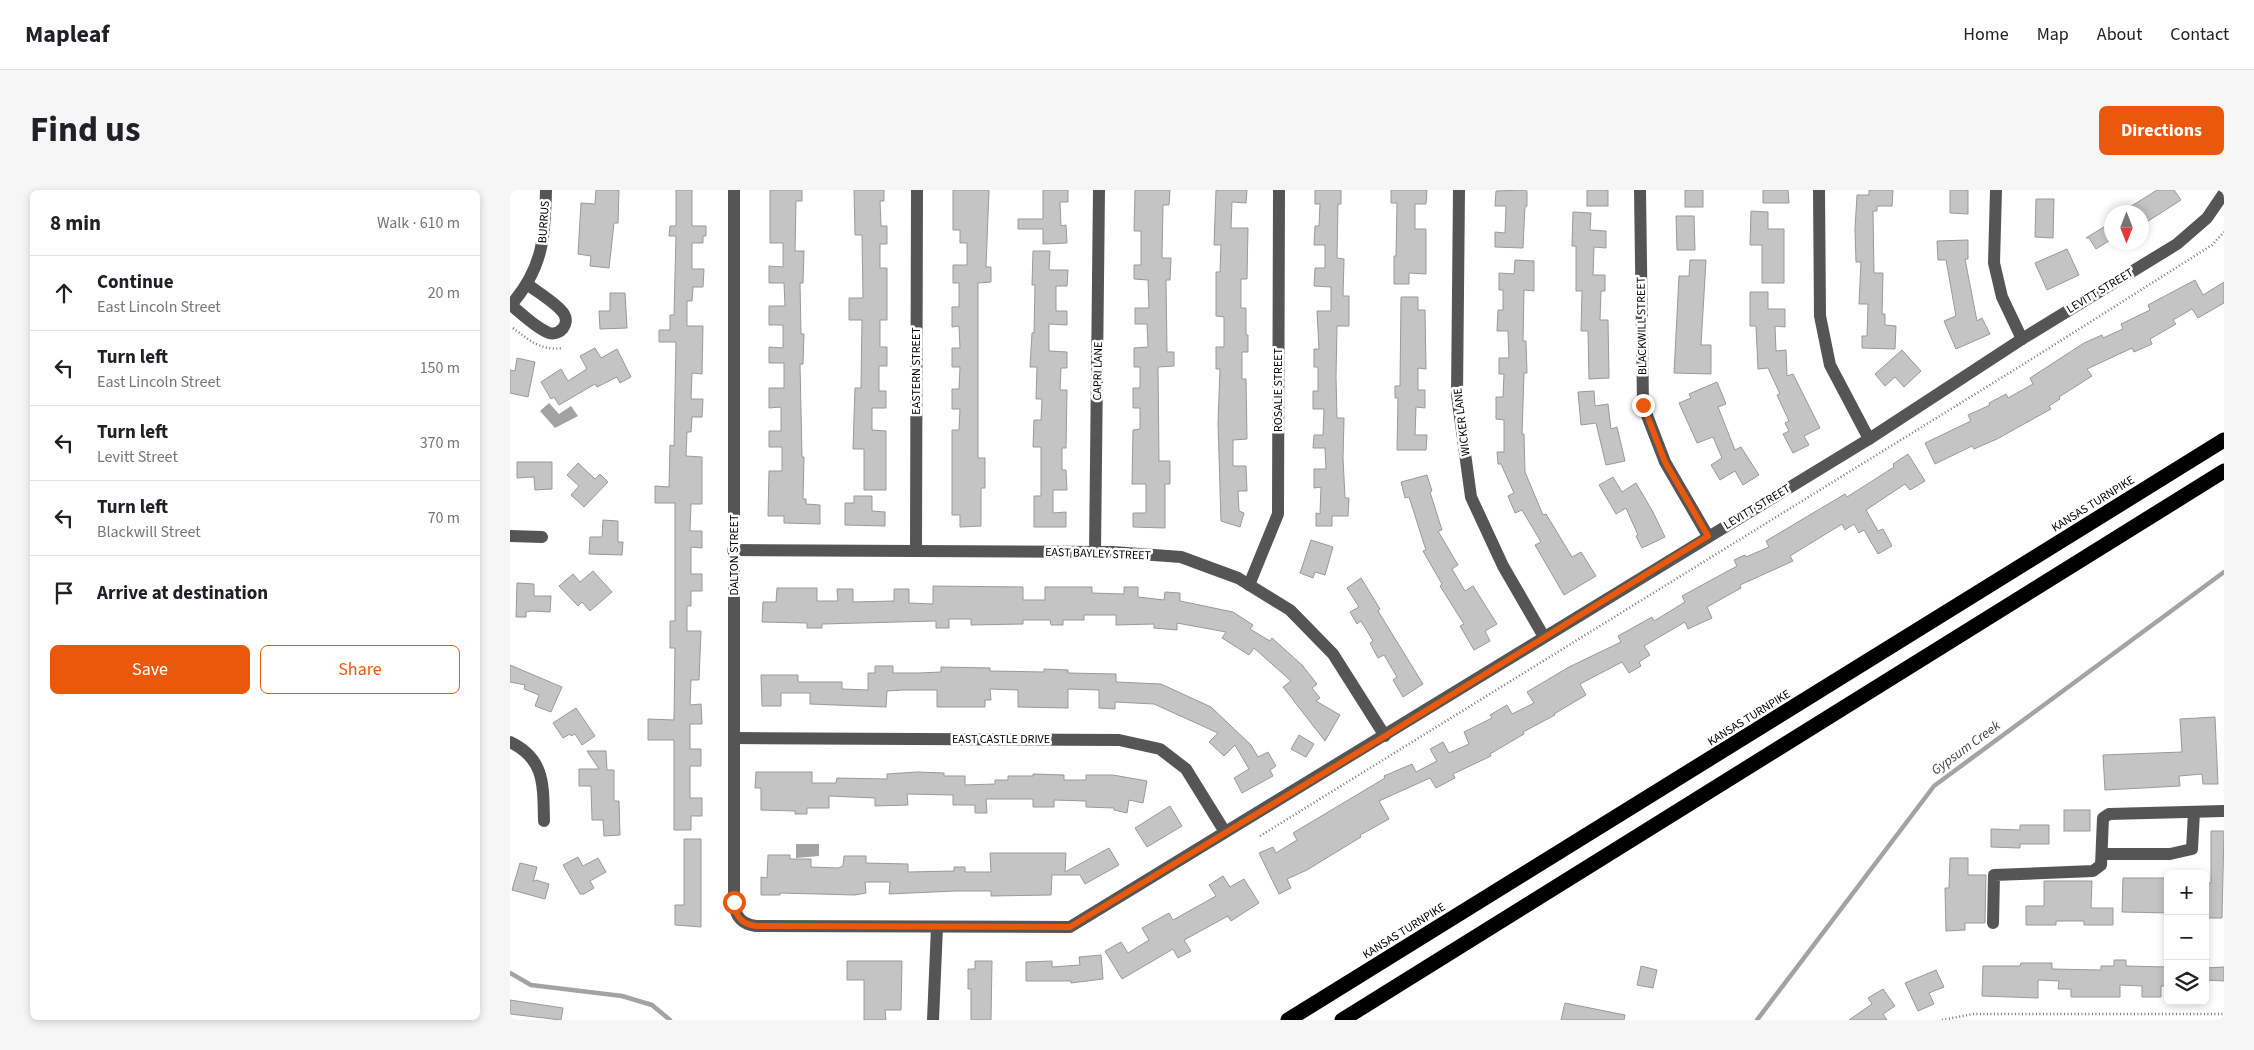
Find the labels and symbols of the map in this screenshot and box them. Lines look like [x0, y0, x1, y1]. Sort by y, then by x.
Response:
street label: BURRUS [534, 200, 554, 244]
north arrow [2104, 205, 2149, 250]
street label: LEVITT STREET [2063, 264, 2137, 318]
street label: BLACKWILL STREET [1633, 276, 1651, 375]
street label: EASTERN STREET [908, 327, 925, 415]
street label: CAPRI LANE [1089, 341, 1107, 401]
street label: ROSALIE STREET [1270, 347, 1287, 432]
street label: WICKER LANE [1449, 387, 1475, 457]
route end [1632, 394, 1655, 417]
street label: KANSAS TURNPIKE [2048, 472, 2138, 536]
street label: LEVITT STREET [1720, 480, 1794, 534]
street label: DALTON STREET [726, 514, 743, 595]
street label: EAST BAYLEY STREET [1045, 544, 1152, 564]
street label: KANSAS TURNPIKE [1704, 686, 1794, 750]
water label: Gypsum Creek [1927, 716, 2005, 780]
street label: EAST CASTLE DRIVE [952, 731, 1050, 748]
route start [723, 891, 746, 914]
street label: KANSAS TURNPIKE [1359, 899, 1449, 963]

